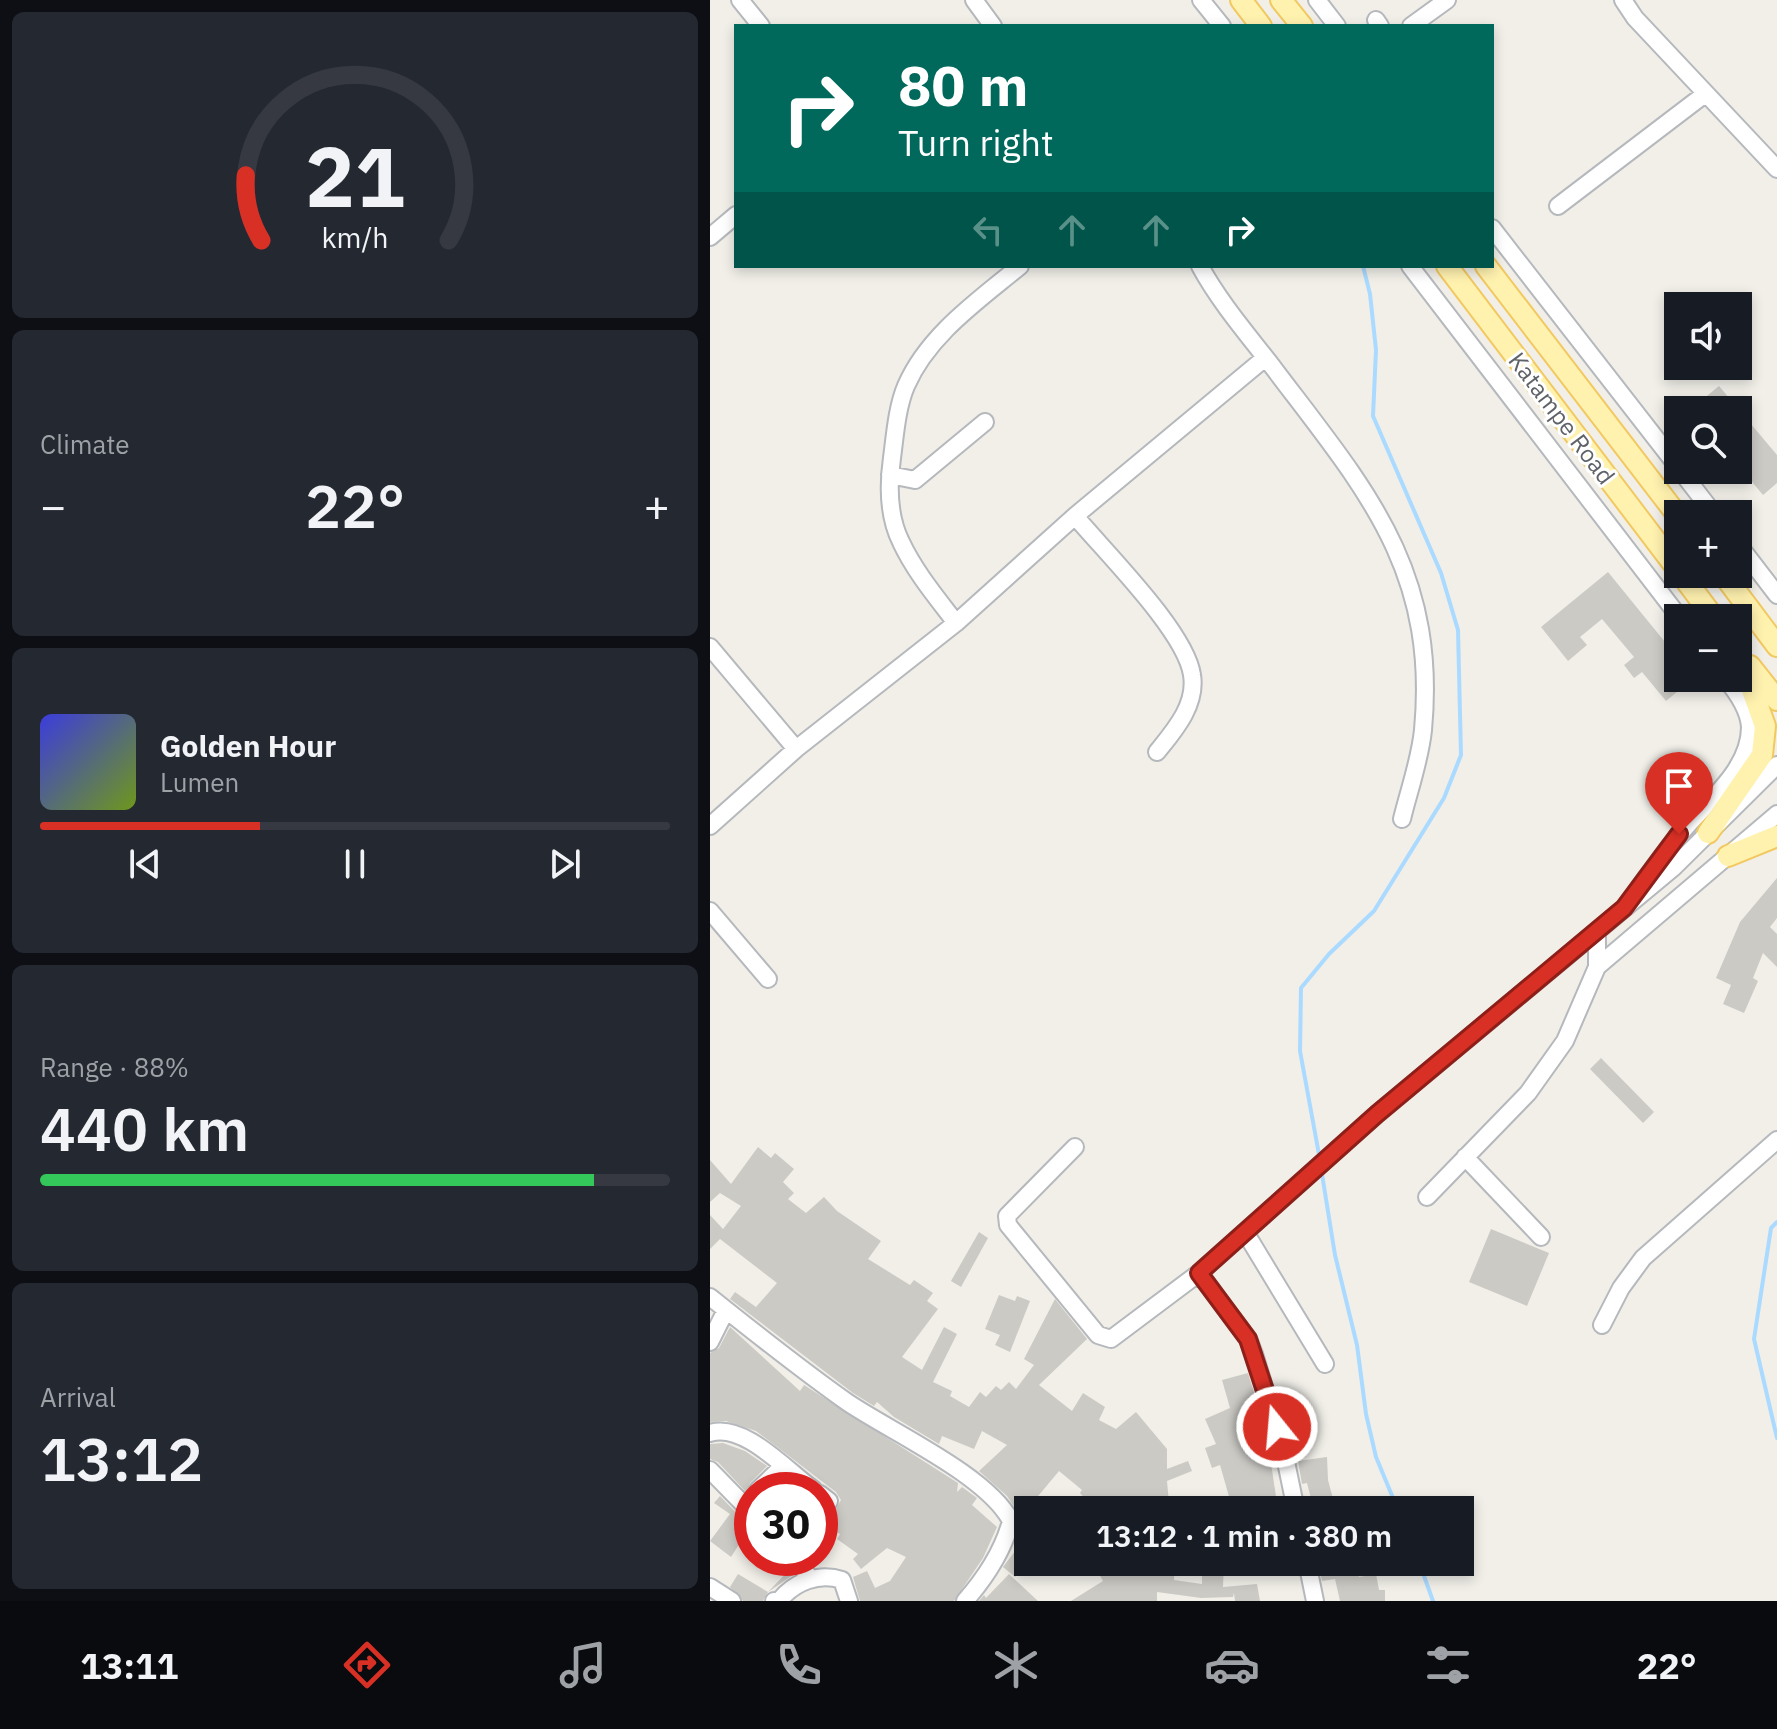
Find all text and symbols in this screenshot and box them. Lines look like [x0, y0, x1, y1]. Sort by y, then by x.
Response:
text: 80 m [898, 49, 1028, 121]
icon: right [766, 56, 870, 160]
text: Turn right [898, 119, 1054, 166]
text: 21 [305, 121, 405, 229]
icon: left [966, 208, 1010, 252]
icon: ahead [1050, 208, 1094, 252]
icon: ahead [1134, 208, 1178, 252]
icon: right [1218, 208, 1262, 252]
text: km/h [321, 219, 389, 256]
map controls [1664, 292, 1752, 692]
button: sound [1664, 292, 1752, 380]
street label: Katampe Road [1502, 345, 1622, 491]
button: search [1664, 396, 1752, 484]
text: Climate [40, 427, 130, 461]
text: 22° [305, 466, 405, 545]
text: − [40, 477, 66, 534]
text: + [644, 477, 670, 534]
button: + [1664, 500, 1752, 588]
button: − [1664, 604, 1752, 692]
text: Golden Hour [160, 726, 336, 765]
pin [1645, 752, 1713, 834]
icon: arrive [1657, 764, 1701, 808]
text: Lumen [160, 765, 239, 799]
icon: previous [123, 842, 167, 886]
icon: pause [333, 842, 377, 886]
icon: next [543, 842, 587, 886]
text: Range · 88% [40, 1050, 189, 1084]
text: 440 km [40, 1089, 249, 1168]
text: Arrival [40, 1380, 116, 1414]
position arrow [1235, 1385, 1319, 1469]
text: 13:12 [40, 1419, 203, 1498]
speed limit sign: 30 [734, 1472, 838, 1576]
text: 13:12 · 1 min · 380 m [1096, 1516, 1392, 1555]
icon: directions [339, 1637, 395, 1693]
icon: music [555, 1637, 611, 1693]
icon: phone [771, 1637, 827, 1693]
icon: climate [988, 1637, 1044, 1693]
icon: car [1204, 1637, 1260, 1693]
icon: filters [1420, 1637, 1476, 1693]
text: 13:11 [80, 1642, 178, 1689]
text: 22° [1637, 1642, 1697, 1689]

